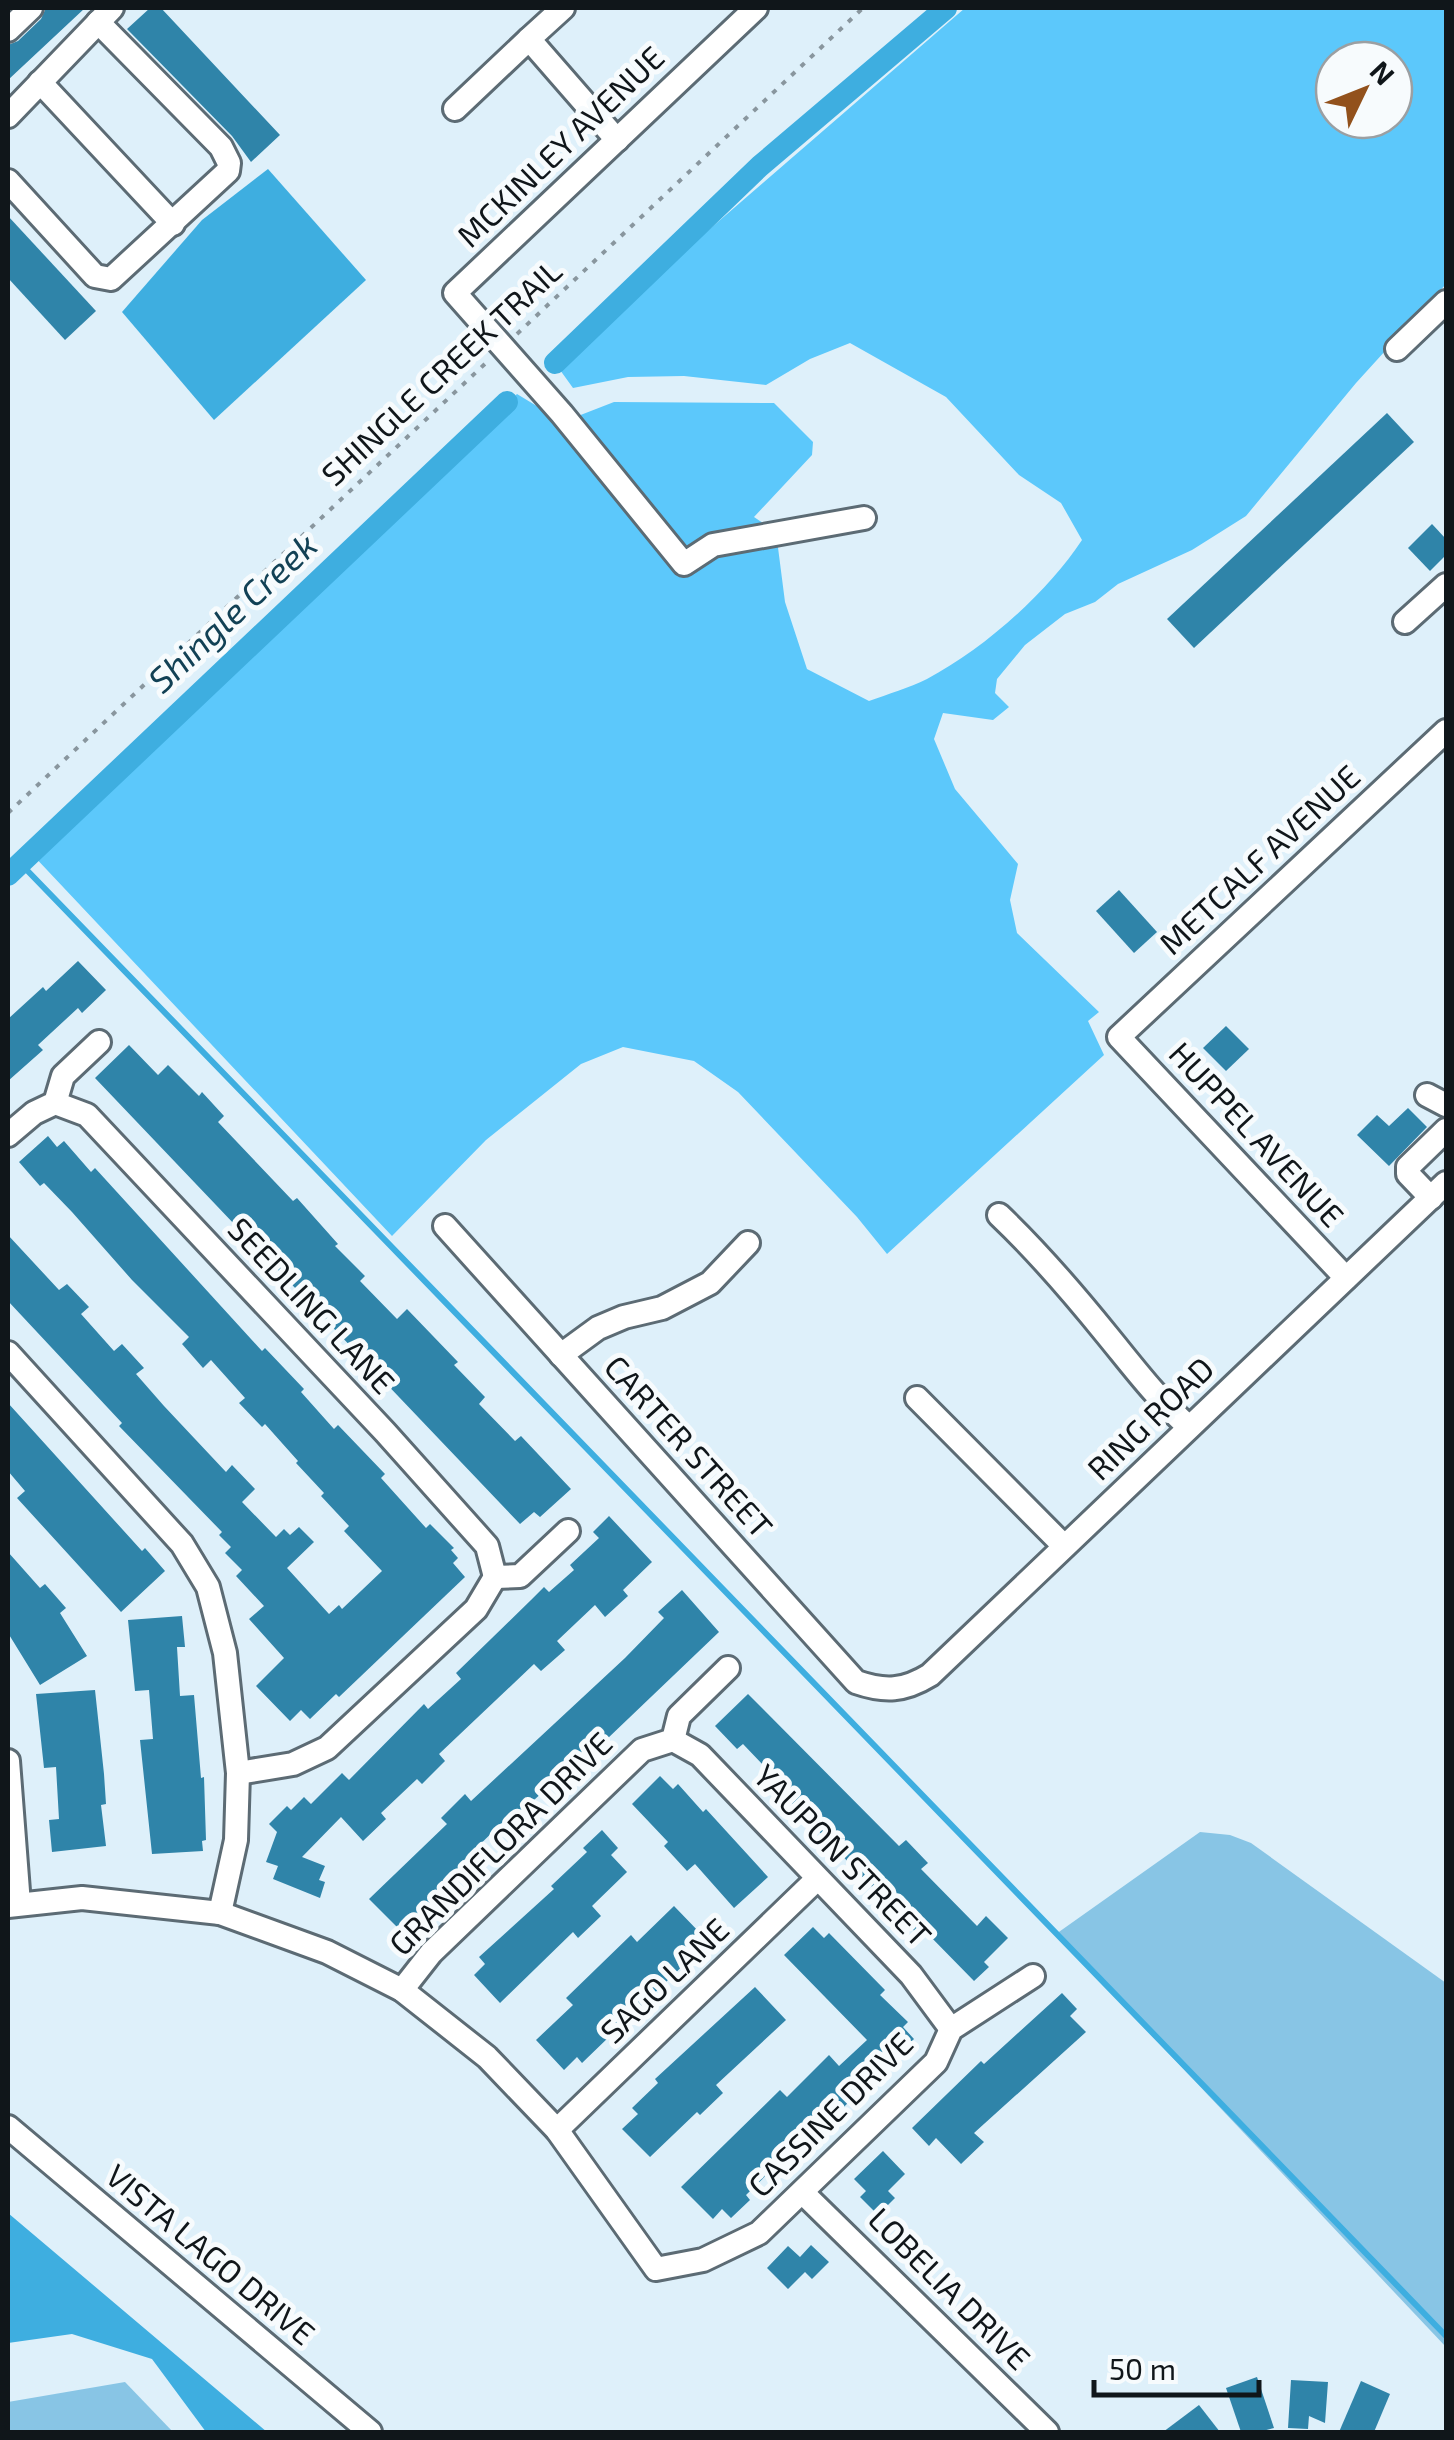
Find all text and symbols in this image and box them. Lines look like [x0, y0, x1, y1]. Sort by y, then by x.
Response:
street label: MCKINLEY AVENUE [448, 37, 671, 254]
north arrow [1314, 40, 1414, 140]
text: N [1364, 53, 1402, 91]
street label: SHINGLE CREEK TRAIL [313, 251, 568, 492]
water label: Shingle Creek [139, 523, 325, 700]
street label: METCALF AVENUE [1151, 756, 1367, 961]
street label: HUPPEL AVENUE [1162, 1033, 1353, 1234]
street label: SEEDLING LANE [221, 1209, 404, 1400]
street label: CARTER STREET [598, 1347, 781, 1544]
street label: RING ROAD [1079, 1348, 1220, 1487]
street label: GRANDIFLORA DRIVE [380, 1723, 619, 1962]
street label: YAUPON STREET [747, 1756, 940, 1954]
street label: SAGO LANE [592, 1909, 735, 2050]
street label: CASSINE DRIVE [739, 2023, 920, 2204]
street label: VISTA LAGO DRIVE [99, 2155, 323, 2352]
street label: LOBELIA DRIVE [862, 2199, 1039, 2376]
scale bar [1094, 2335, 1259, 2397]
text: 50 m [1109, 2350, 1176, 2386]

